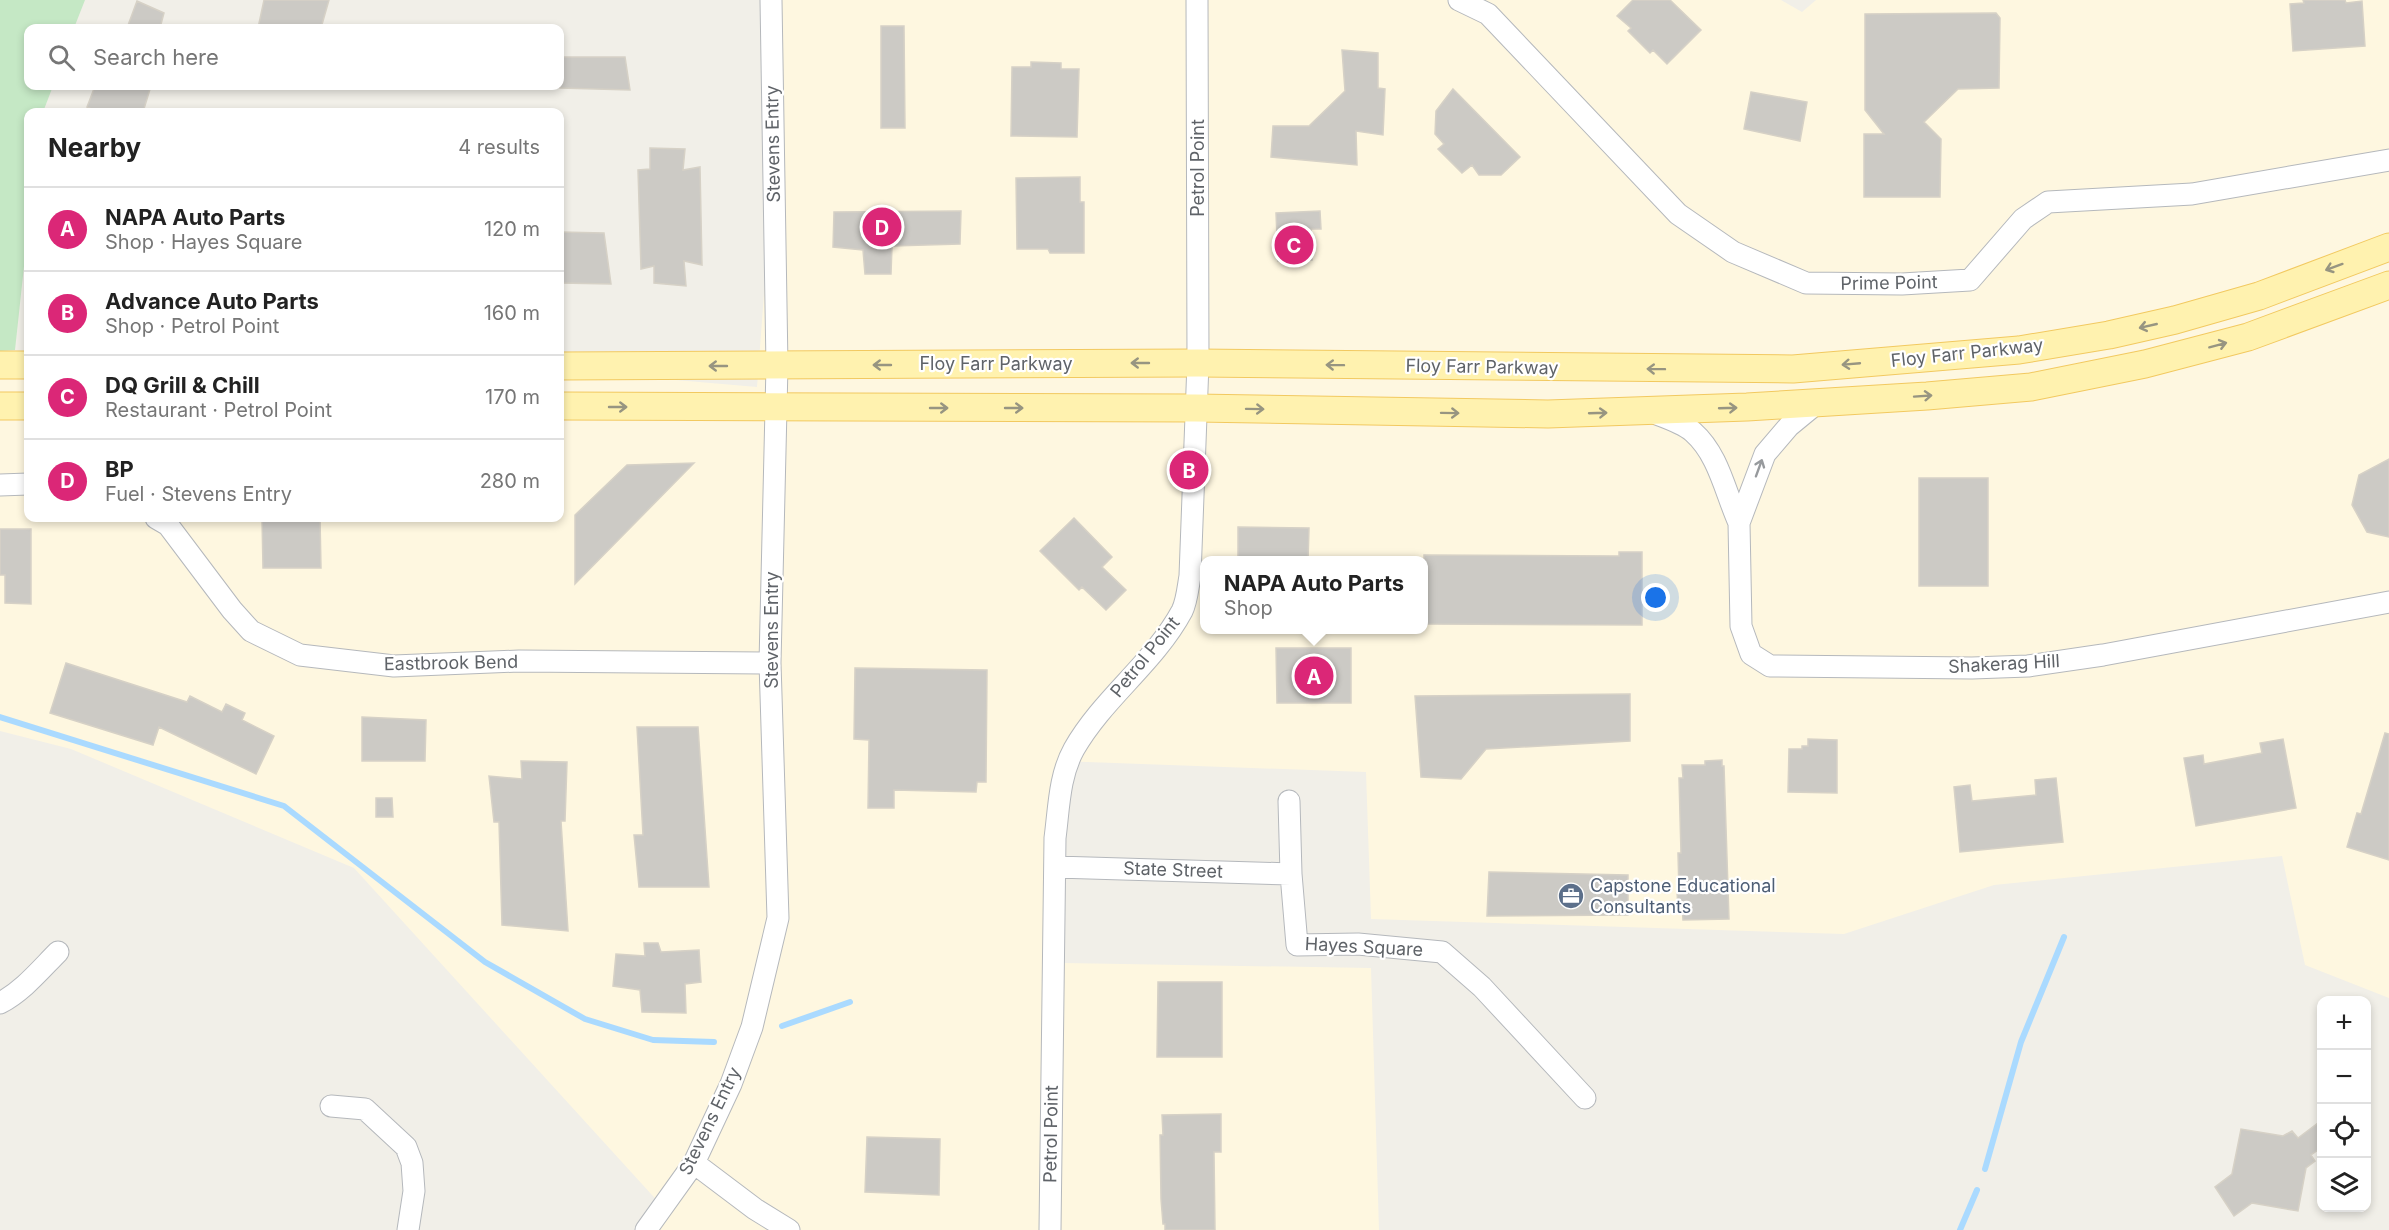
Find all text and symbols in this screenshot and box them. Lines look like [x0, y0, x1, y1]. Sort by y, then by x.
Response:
search box [24, 24, 564, 90]
icon: search [45, 41, 78, 74]
text: Search here [93, 44, 219, 70]
street label: Stevens Entry [761, 85, 784, 203]
street label: Petrol Point [1187, 119, 1208, 217]
text: Nearby [48, 132, 141, 163]
text: 4 results [458, 135, 540, 159]
text: NAPA Auto Parts [105, 204, 285, 230]
pin: D [862, 204, 902, 250]
text: A [60, 217, 75, 241]
text: 120 m [484, 217, 540, 241]
pin: C [1274, 222, 1314, 268]
text: Shop · Hayes Square [105, 230, 302, 254]
one-way arrow [2325, 263, 2344, 274]
street label: Prime Point [1840, 271, 1938, 294]
text: Advance Auto Parts [105, 288, 319, 314]
text: B [61, 301, 74, 325]
text: 160 m [484, 301, 540, 325]
text: Shop · Petrol Point [105, 314, 279, 338]
one-way arrow [2139, 320, 2158, 332]
street label: Floy Farr Parkway [1890, 334, 2044, 371]
one-way arrow [2208, 339, 2227, 350]
street label: Floy Farr Parkway [919, 353, 1073, 374]
street label: Floy Farr Parkway [1405, 355, 1559, 378]
one-way arrow [1130, 357, 1150, 369]
one-way arrow [872, 359, 892, 371]
one-way arrow [1326, 359, 1346, 371]
one-way arrow [1842, 359, 1861, 370]
one-way arrow [709, 360, 729, 372]
one-way arrow [1647, 363, 1667, 375]
text: DQ Grill & Chill [105, 372, 260, 398]
text: C [60, 385, 75, 409]
text: 170 m [485, 385, 540, 409]
one-way arrow [1912, 390, 1932, 401]
text: Restaurant · Petrol Point [105, 398, 332, 422]
one-way arrow [607, 401, 627, 413]
one-way arrow [929, 402, 949, 414]
one-way arrow [1004, 402, 1024, 414]
one-way arrow [1718, 402, 1738, 413]
one-way arrow [1244, 404, 1264, 415]
one-way arrow [1439, 407, 1459, 419]
one-way arrow [1588, 407, 1608, 418]
pin: B [1170, 448, 1208, 492]
text: BP [105, 456, 134, 482]
one-way arrow [1755, 459, 1766, 478]
text: D [60, 469, 75, 493]
text: 280 m [480, 469, 540, 493]
text: Fuel · Stevens Entry [105, 482, 292, 506]
popup [1200, 556, 1428, 634]
text: NAPA Auto Parts [1224, 570, 1404, 596]
street label: Stevens Entry [761, 571, 782, 689]
your location [1641, 583, 1670, 612]
text: Shop [1224, 596, 1273, 620]
street label: Petrol Point [1106, 612, 1184, 701]
street label: Shakerag Hill [1948, 650, 2060, 677]
street label: Eastbrook Bend [384, 651, 518, 674]
pin: A [1294, 654, 1334, 698]
street label: State Street [1123, 857, 1223, 882]
place label: Capstone Educational Consultants [1590, 875, 1776, 917]
office icon: Capstone Educational Consultants [1556, 881, 1586, 911]
street label: Hayes Square [1304, 933, 1424, 960]
map controls [2317, 996, 2371, 1212]
button: + [2317, 996, 2371, 1050]
button: − [2317, 1050, 2371, 1104]
street label: Stevens Entry [674, 1063, 745, 1178]
street label: Petrol Point [1039, 1085, 1062, 1183]
button: locate [2317, 1104, 2371, 1158]
button: layers [2317, 1158, 2371, 1212]

